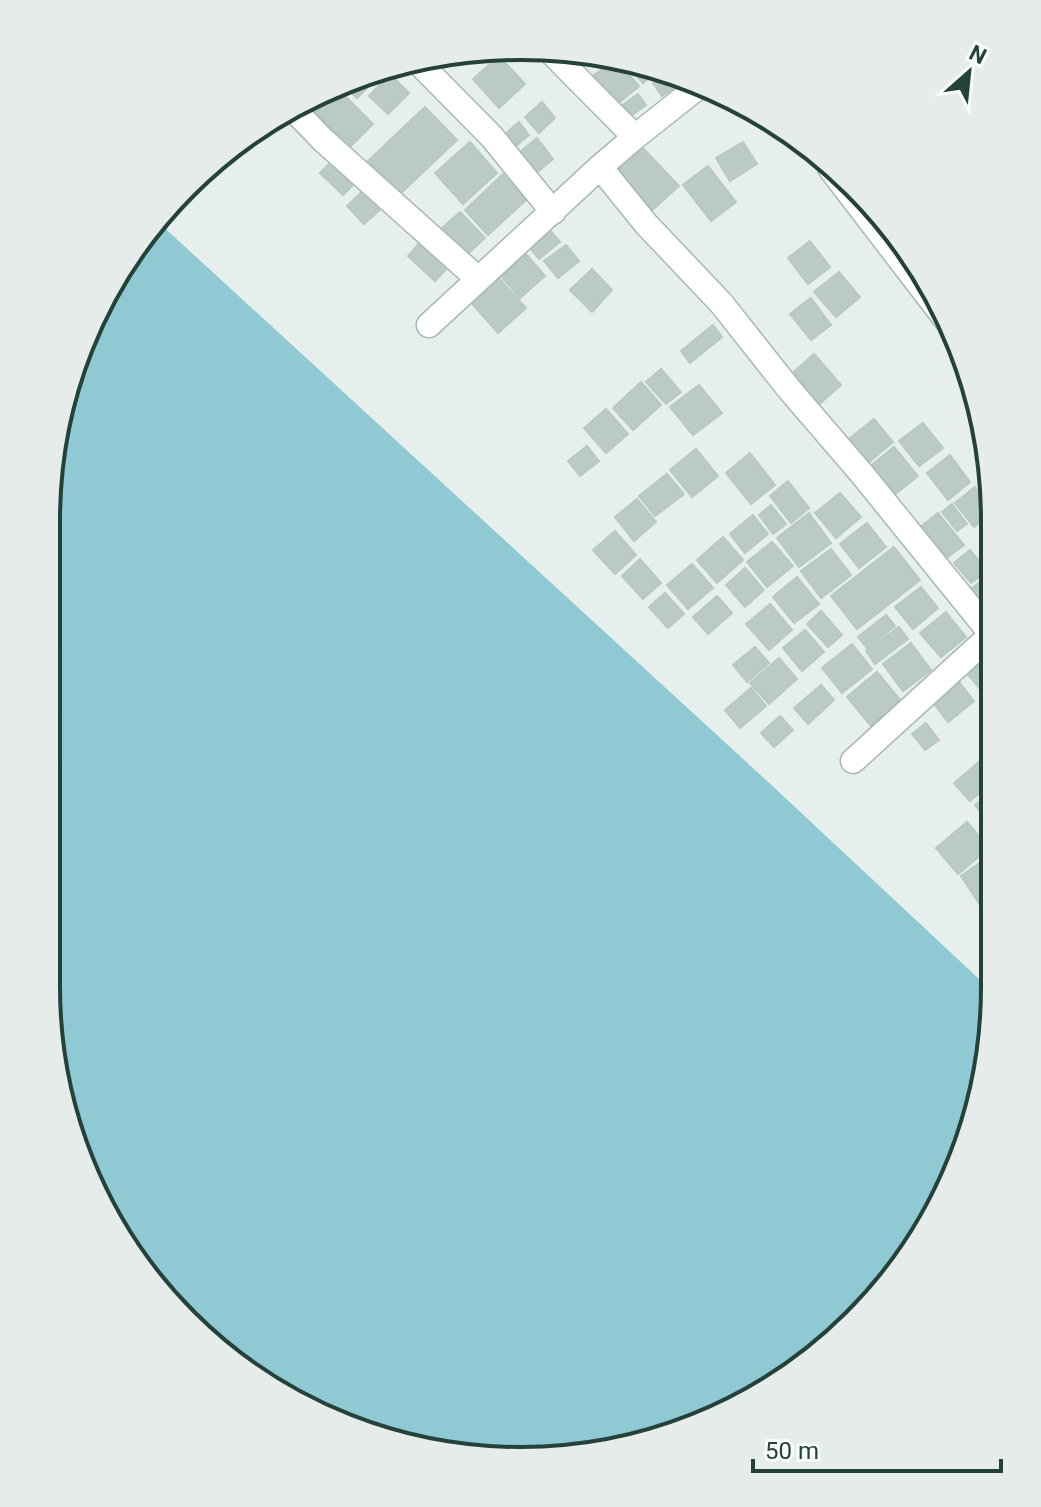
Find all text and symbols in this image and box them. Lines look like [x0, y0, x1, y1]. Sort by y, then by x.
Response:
north arrow [929, 32, 1009, 112]
text: N [965, 40, 990, 69]
scale bar [753, 1423, 1001, 1473]
text: 50 m [765, 1437, 819, 1465]

